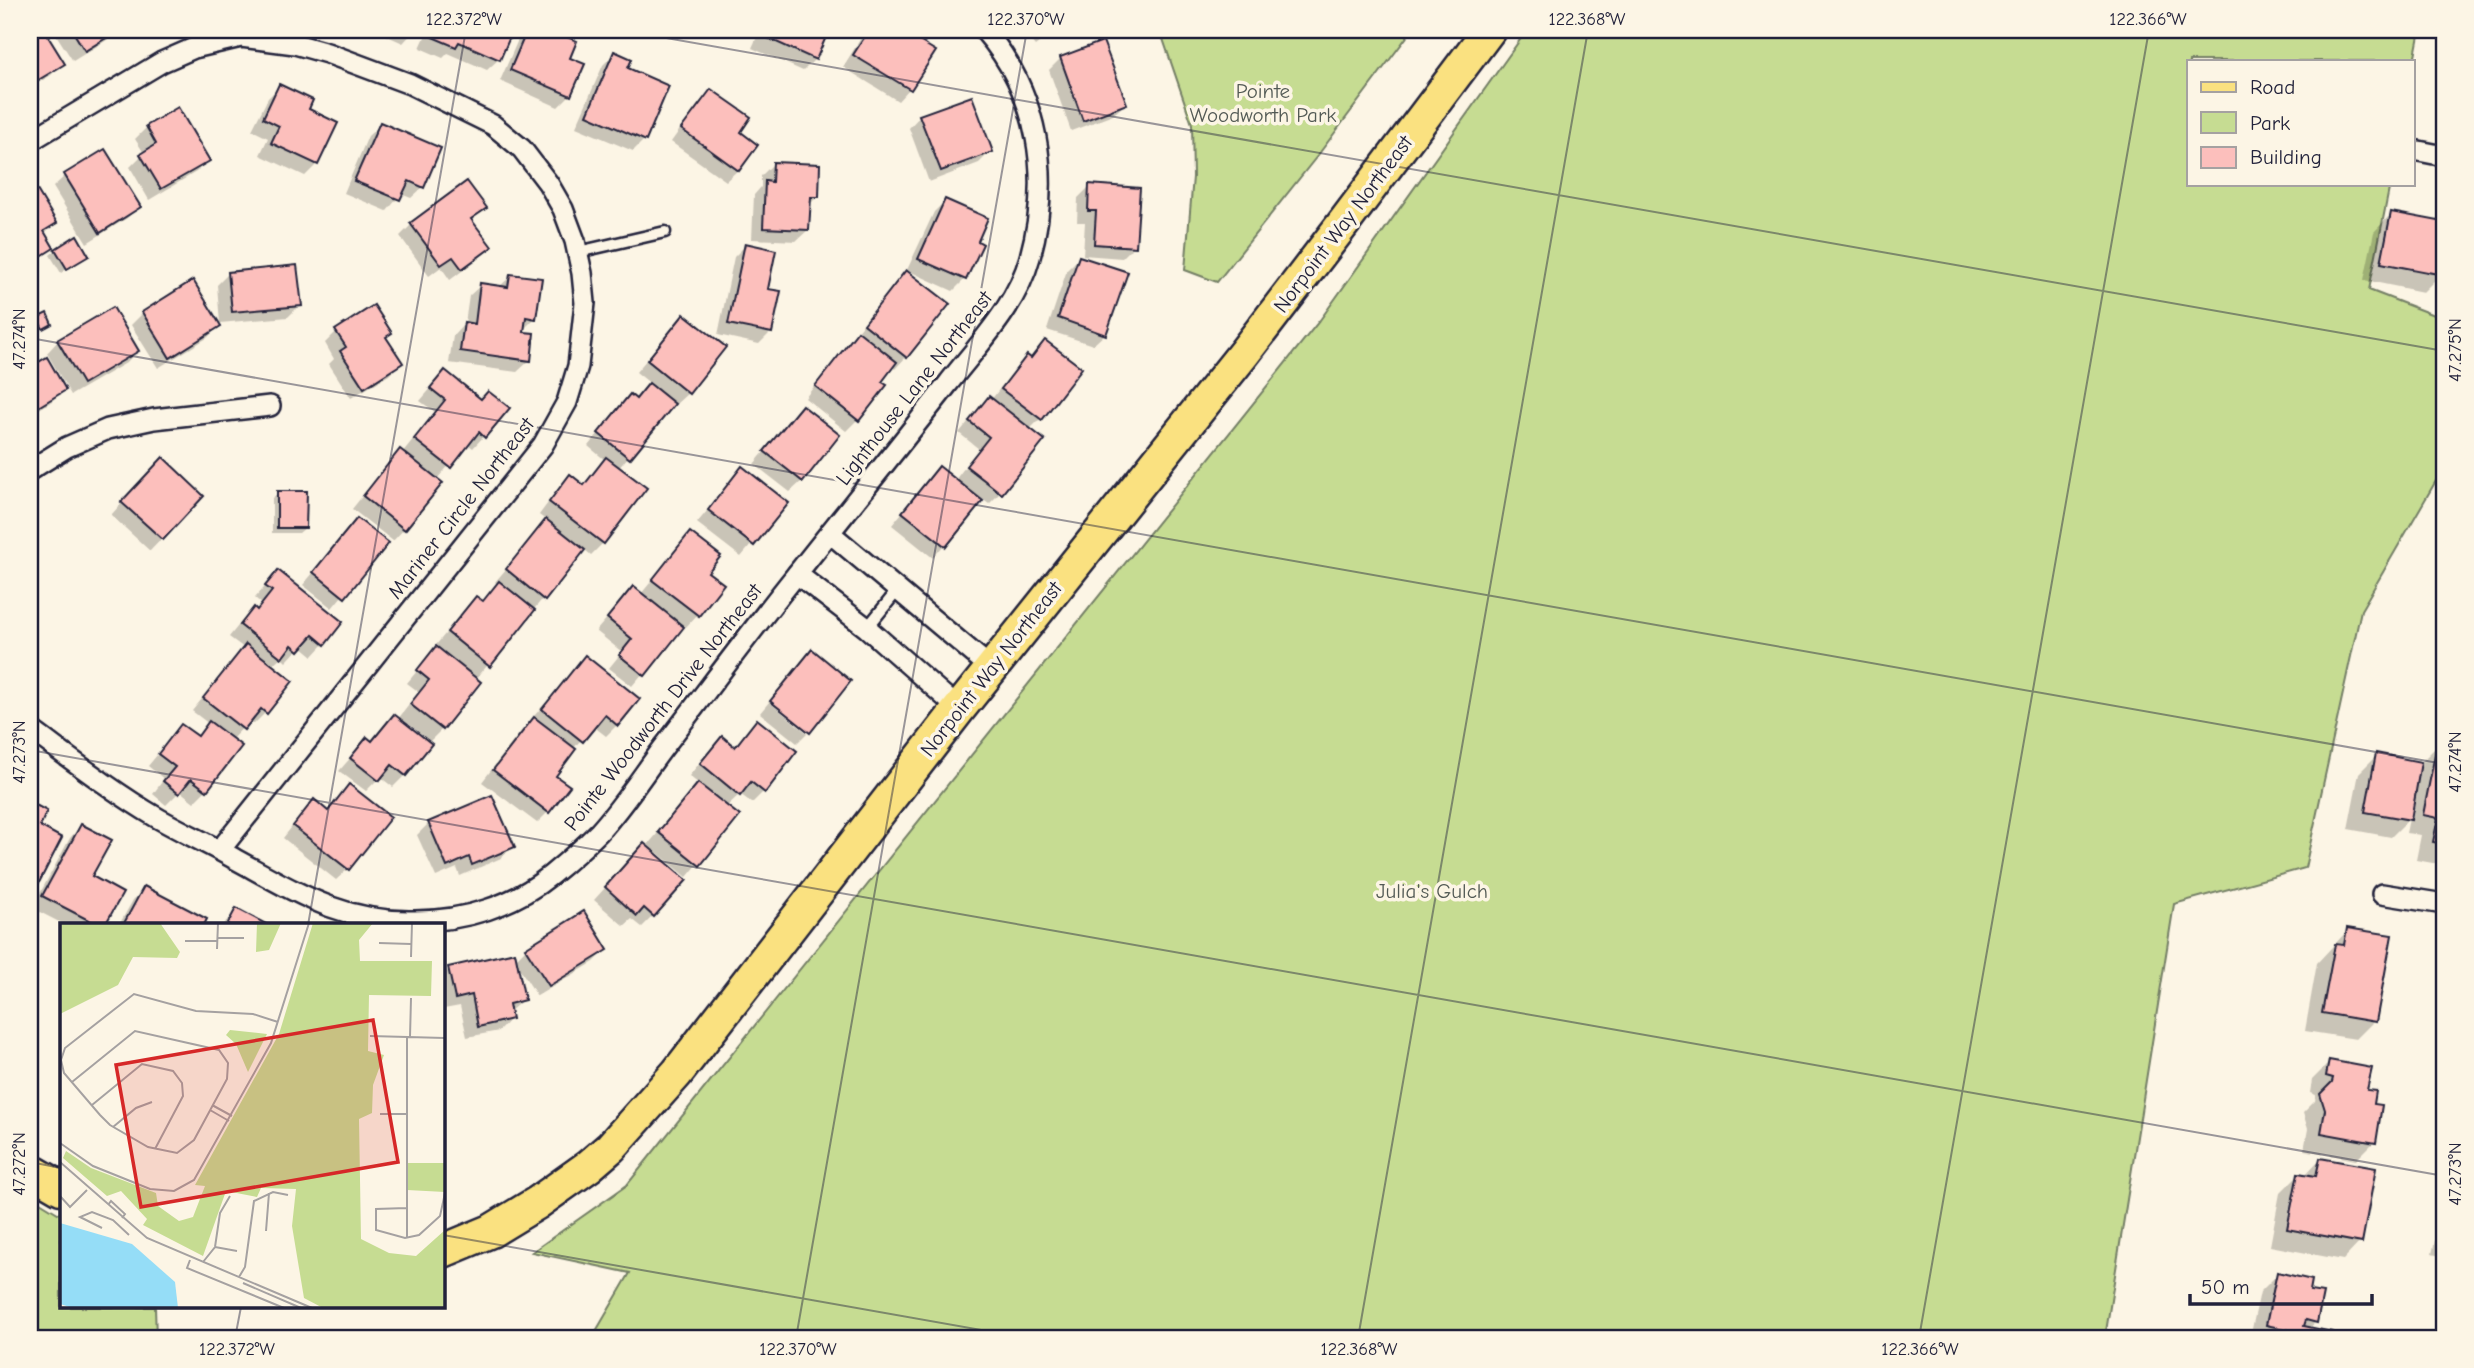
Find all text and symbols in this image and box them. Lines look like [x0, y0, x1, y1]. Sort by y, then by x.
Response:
text: 122.372°W [426, 9, 502, 30]
text: 122.370°W [987, 9, 1065, 30]
text: 122.368°W [1549, 9, 1626, 30]
text: 122.366°W [2109, 9, 2187, 30]
legend [2187, 60, 2414, 186]
text: Road [2250, 75, 2295, 99]
park label: Pointe Woodworth Park [1190, 79, 1336, 127]
text: Park [2250, 111, 2290, 135]
street label: Norpoint Way Northeast [1269, 130, 1418, 317]
text: Building [2250, 145, 2322, 169]
street label: Lighthouse Lane Northeast [831, 285, 998, 490]
text: 47.274°N [9, 308, 30, 370]
text: 47.275°N [2445, 318, 2466, 382]
street label: Mariner Circle Northeast [383, 412, 540, 603]
street label: Norpoint Way Northeast [915, 576, 1067, 761]
street label: Pointe Woodworth Drive Northeast [559, 578, 767, 835]
text: 47.273°N [9, 720, 30, 784]
text: 47.274°N [2445, 731, 2466, 793]
park label: Julia's Gulch [1376, 879, 1488, 903]
inset map [60, 923, 444, 1308]
text: 47.272°N [9, 1132, 30, 1196]
text: 47.273°N [2445, 1142, 2466, 1206]
scale bar [2190, 1263, 2372, 1307]
text: 50 m [2201, 1275, 2250, 1299]
text: 122.372°W [199, 1339, 275, 1360]
text: 122.370°W [759, 1339, 837, 1360]
text: 122.368°W [1321, 1339, 1398, 1360]
text: 122.366°W [1881, 1339, 1959, 1360]

